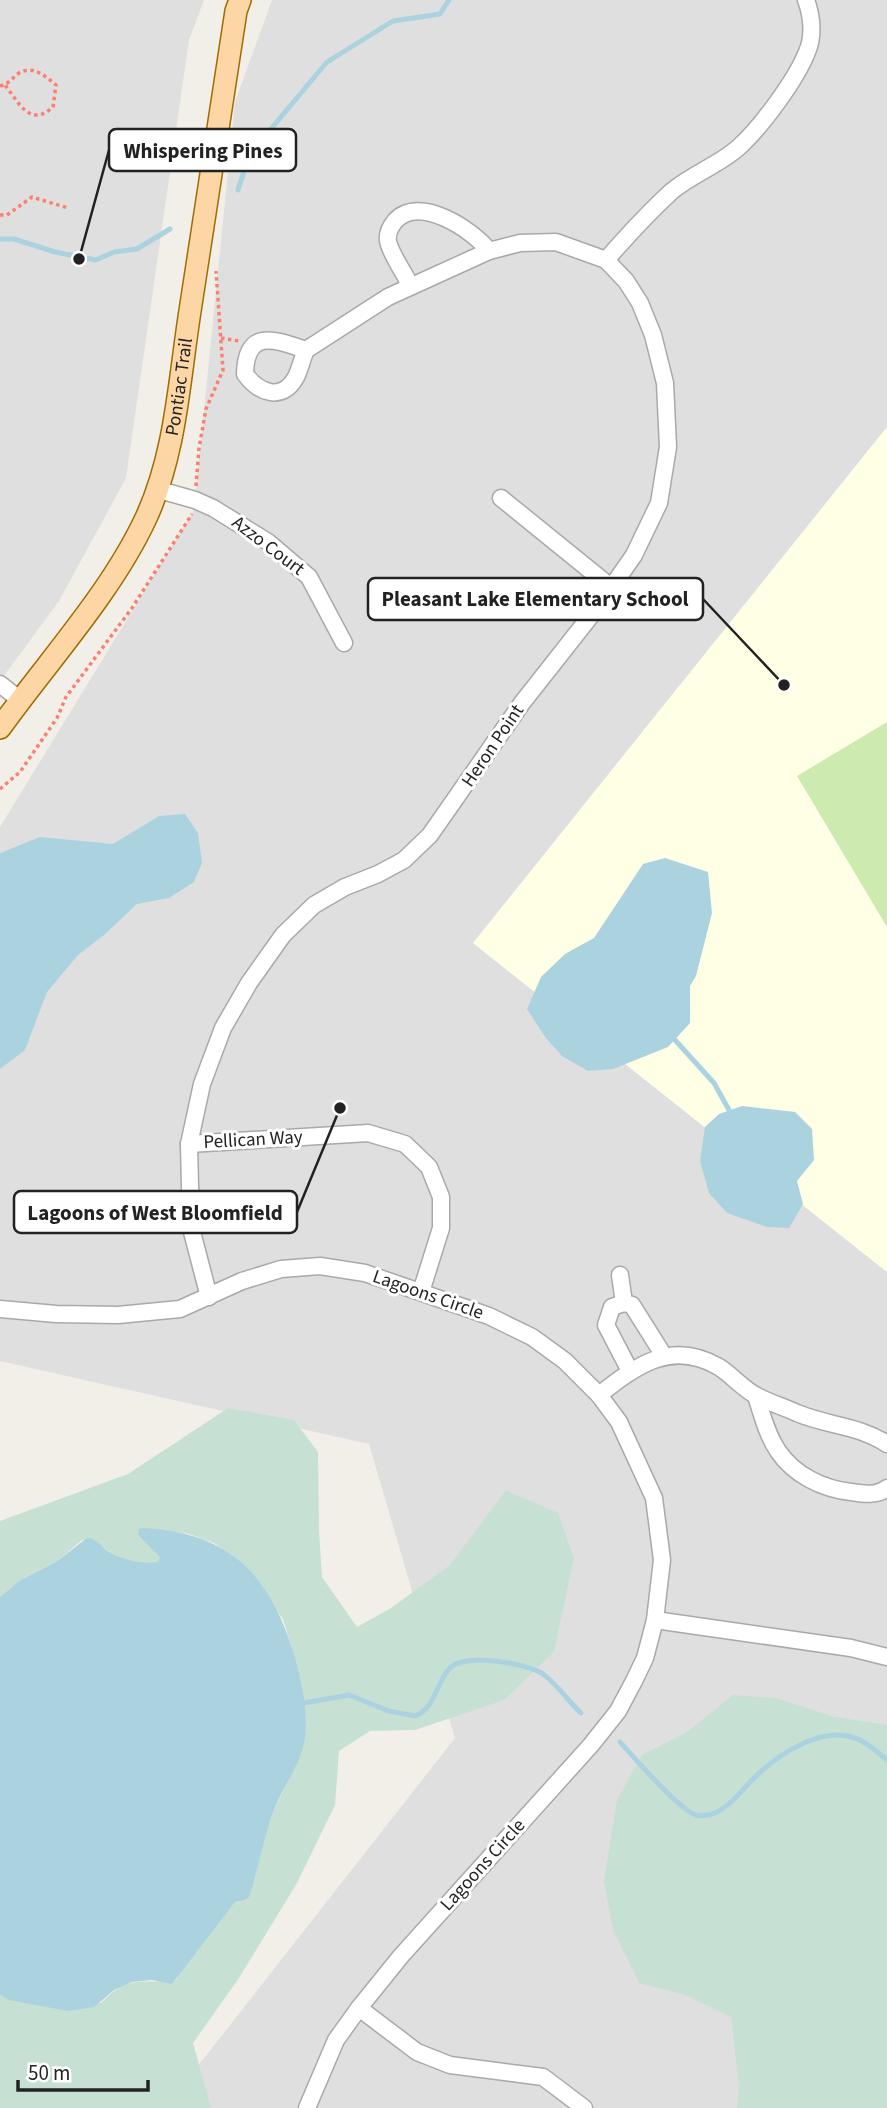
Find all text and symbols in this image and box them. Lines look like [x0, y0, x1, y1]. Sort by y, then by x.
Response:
callout: Whispering Pines [109, 129, 296, 171]
text: Whispering Pines [123, 136, 283, 166]
street label: Pontiac Trail [158, 336, 199, 438]
street label: Azzo Court [226, 510, 310, 583]
callout: Pleasant Lake Elementary School [368, 578, 703, 620]
text: Pleasant Lake Elementary School [381, 584, 689, 614]
street label: Heron Point [455, 699, 531, 793]
street label: Pellican Way [203, 1124, 303, 1156]
callout: Lagoons of West Bloomfield [14, 1191, 297, 1233]
text: Lagoons of West Bloomfield [27, 1198, 283, 1228]
street label: Lagoons Circle [369, 1263, 487, 1327]
street label: Lagoons Circle [434, 1813, 532, 1917]
scale bar [18, 2048, 147, 2092]
text: 50 m [28, 2058, 70, 2088]

